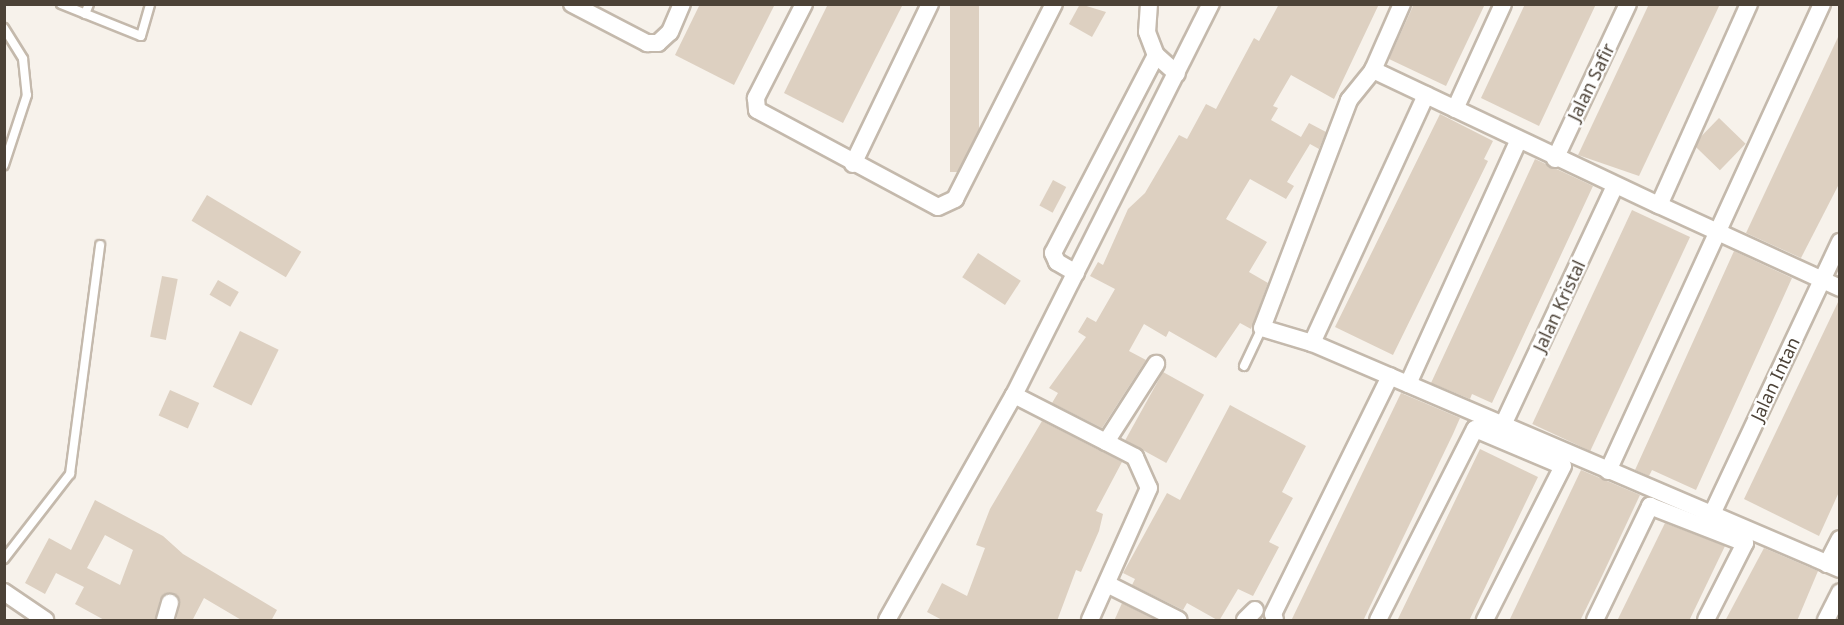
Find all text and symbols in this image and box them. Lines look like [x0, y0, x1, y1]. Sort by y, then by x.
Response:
street label: Jalan Safir [1563, 40, 1619, 124]
street label: Jalan Kristal [1528, 257, 1590, 355]
street label: Jalan Intan [1746, 333, 1804, 425]

